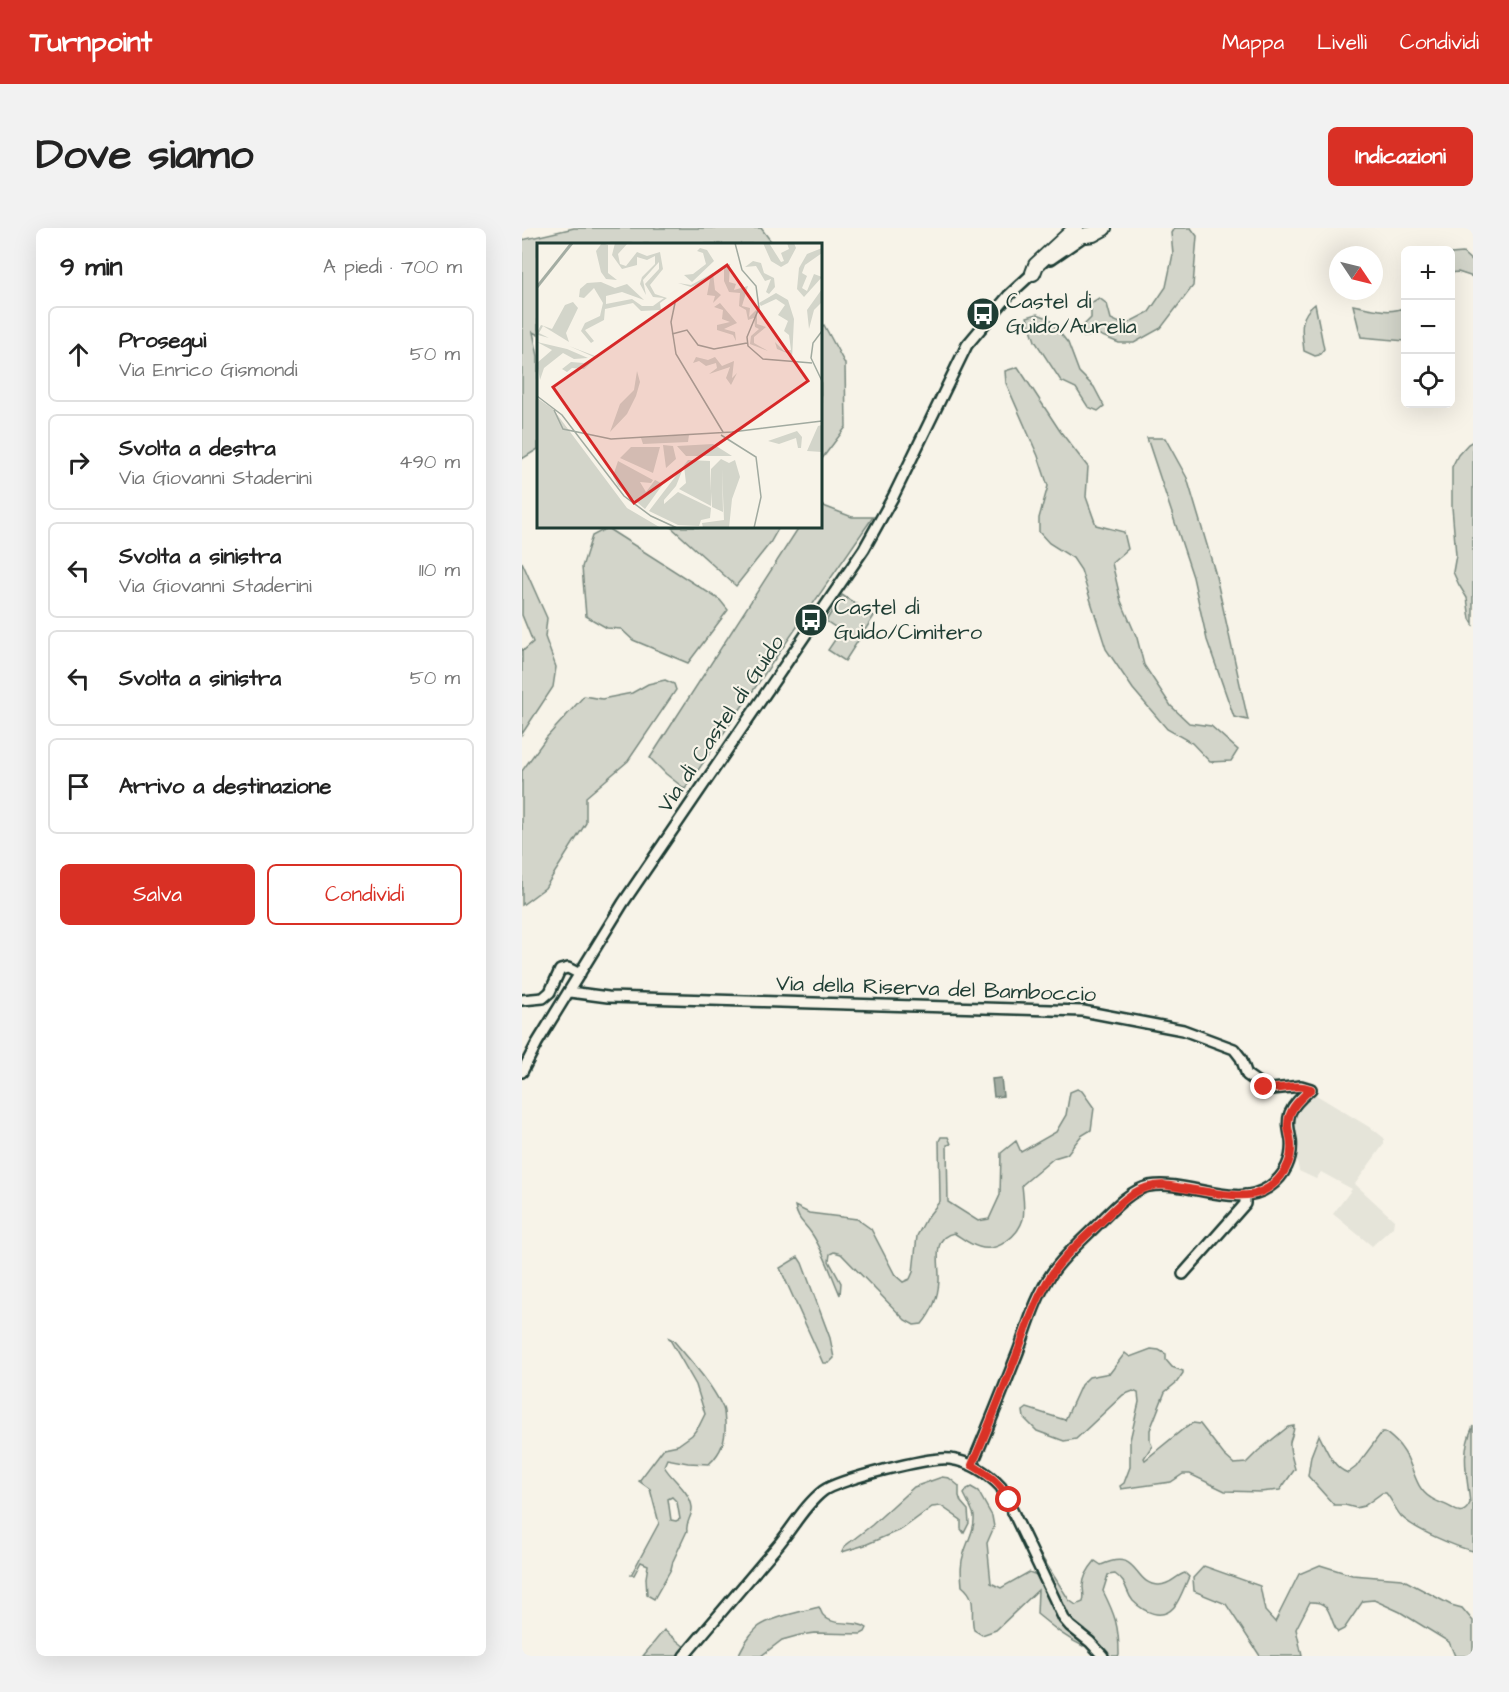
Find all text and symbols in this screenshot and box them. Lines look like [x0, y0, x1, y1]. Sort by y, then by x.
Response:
text: Turnpoint [30, 23, 152, 62]
text: Mappa [1222, 28, 1284, 57]
text: Livelli [1317, 28, 1367, 57]
text: Condividi [1400, 28, 1479, 57]
text: Dove siamo [36, 127, 253, 185]
button: Indicazioni [1328, 127, 1473, 186]
inset map [537, 243, 822, 528]
north arrow [1329, 246, 1383, 300]
map controls [1401, 246, 1455, 408]
button: + [1401, 246, 1455, 300]
text: 9 min [60, 249, 122, 285]
text: A piedi · 700 m [323, 253, 462, 281]
place label: Castel di Guido/Aurelia [1006, 286, 1137, 342]
bus stop icon: Castel di Guido/Aurelia [965, 296, 1001, 332]
button: − [1401, 300, 1455, 354]
text: Prosegui [119, 325, 206, 356]
icon: ahead [62, 338, 95, 371]
text: 50 m [410, 340, 460, 368]
button: locate [1401, 354, 1455, 408]
text: Via Enrico Gismondi [119, 356, 298, 384]
text: Svolta a destra [119, 433, 276, 464]
icon: right [62, 446, 95, 479]
text: 490 m [399, 448, 460, 476]
text: Via Giovanni Staderini [119, 464, 312, 492]
text: Svolta a sinistra [119, 541, 281, 572]
icon: left [62, 554, 95, 587]
text: 110 m [419, 556, 460, 584]
text: Via Giovanni Staderini [119, 572, 312, 600]
place label: Castel di Guido/Cimitero [834, 592, 983, 648]
bus stop icon: Castel di Guido/Cimitero [793, 602, 829, 638]
street label: Via di Castel di Guido [650, 629, 792, 819]
icon: left [62, 662, 95, 695]
text: Svolta a sinistra [119, 663, 281, 694]
text: 50 m [410, 664, 460, 692]
icon: arrive [62, 770, 95, 803]
text: Arrivo a destinazione [119, 771, 331, 802]
button: Salva [60, 864, 255, 925]
button: Condividi [267, 864, 462, 925]
street label: Via della Riserva del Bamboccio [775, 968, 1097, 1010]
route end [1250, 1073, 1276, 1099]
route start [995, 1486, 1021, 1512]

